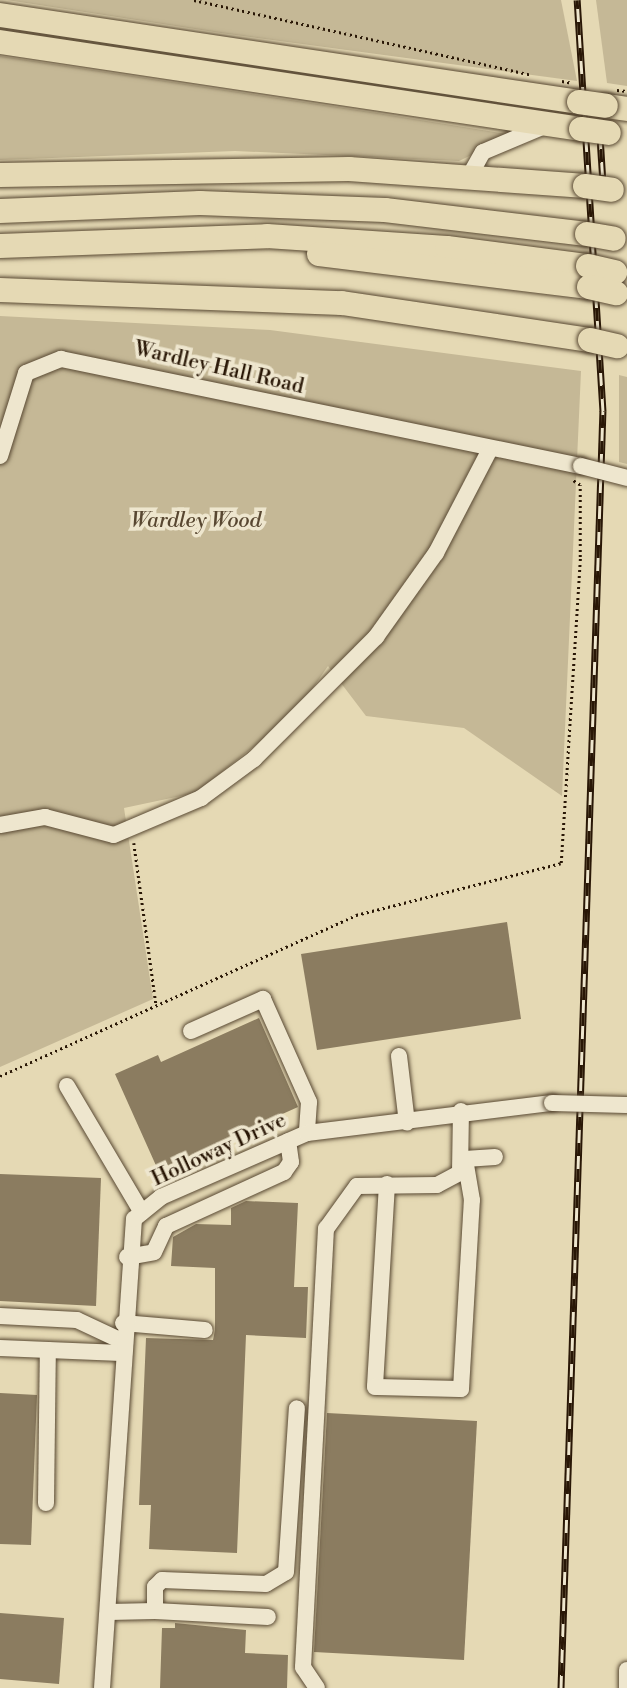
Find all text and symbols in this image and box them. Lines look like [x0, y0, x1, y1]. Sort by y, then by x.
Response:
street label: Wardley Hall Road [132, 336, 306, 400]
park label: Wardley Wood [131, 508, 261, 534]
street label: Holloway Drive [148, 1108, 290, 1192]

